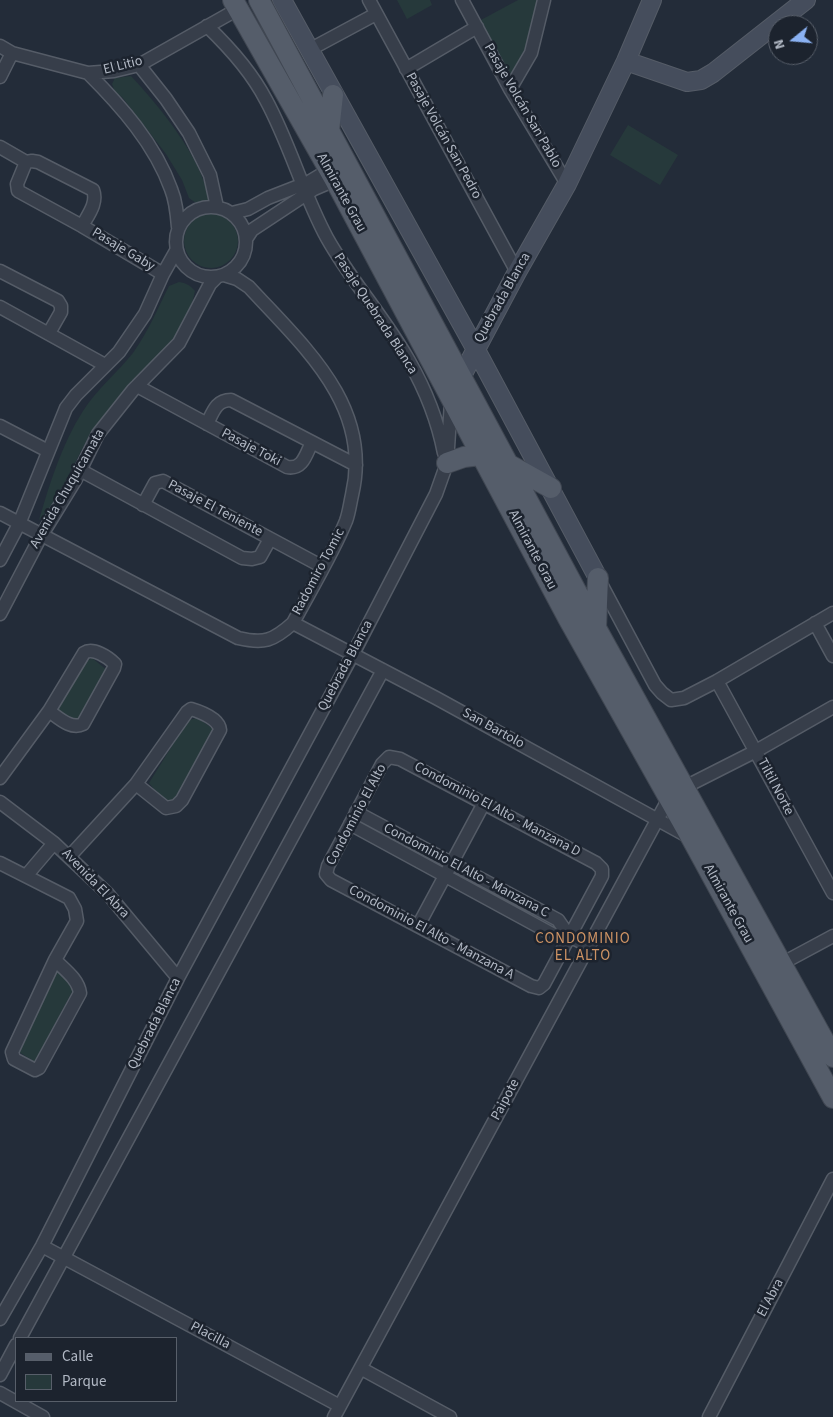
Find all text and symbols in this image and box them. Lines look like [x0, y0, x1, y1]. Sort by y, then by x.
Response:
north arrow [768, 15, 818, 65]
text: N [769, 37, 791, 51]
street label: Pasaje Volcán San Pablo [480, 41, 564, 171]
street label: El Litio [102, 53, 144, 79]
street label: Pasaje Volcán San Pedro [401, 70, 485, 202]
street label: Almirante Grau [312, 151, 370, 235]
street label: Pasaje Gaby [88, 225, 158, 275]
street label: Pasaje Quebrada Blanca [330, 250, 420, 378]
street label: Quebrada Blanca [471, 250, 535, 346]
street label: Pasaje Toki [218, 425, 284, 471]
street label: Avenida Chuquicamata [27, 426, 109, 552]
street label: Pasaje El Teniente [165, 477, 265, 541]
street label: Almirante Grau [504, 507, 560, 593]
street label: Radomiro Tomic [289, 526, 349, 618]
street label: Quebrada Blanca [315, 618, 377, 714]
street label: San Bartolo [459, 705, 527, 753]
street label: Tiltil Norte [753, 756, 797, 818]
street label: Condominio El Alto - Manzana D [411, 759, 583, 861]
street label: Condominio El Alto [323, 762, 391, 868]
street label: Condominio El Alto - Manzana C [380, 820, 552, 922]
street label: Avenida El Abra [58, 846, 132, 922]
street label: Almirante Grau [699, 862, 757, 946]
street label: Condominio El Alto - Manzana A [345, 882, 517, 984]
district label: CONDOMINIO EL ALTO [534, 931, 632, 966]
street label: Quebrada Blanca [125, 975, 185, 1073]
street label: Paipote [488, 1076, 524, 1124]
street label: El Abra [754, 1276, 788, 1320]
street label: Placilla [187, 1319, 233, 1353]
legend [15, 1337, 178, 1402]
text: Calle [62, 1346, 93, 1367]
text: Parque [62, 1371, 106, 1392]

